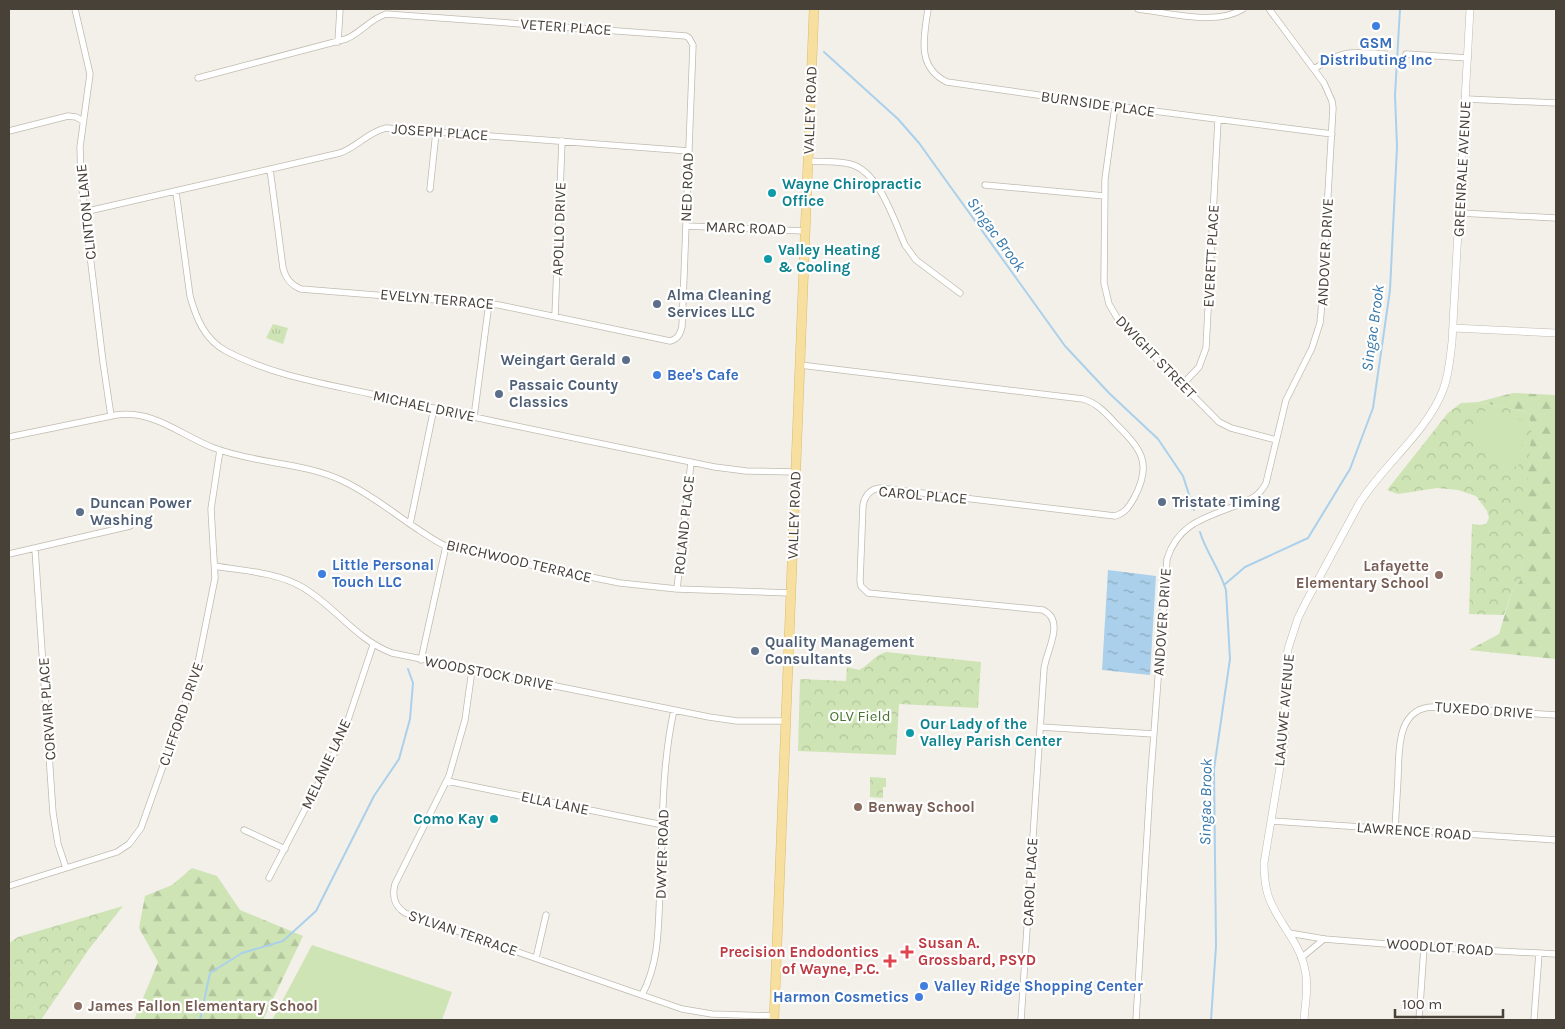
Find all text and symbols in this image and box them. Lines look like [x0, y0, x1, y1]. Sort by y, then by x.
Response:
street label: VETERI PLACE [520, 15, 612, 39]
marker: GSM Distributing Inc [1370, 20, 1382, 32]
place label: GSM Distributing Inc [1319, 34, 1433, 69]
street label: VALLEY ROAD [799, 66, 821, 154]
street label: BURNSIDE PLACE [1040, 87, 1156, 121]
street label: GREENRALE AVENUE [1449, 100, 1475, 238]
street label: JOSEPH PLACE [391, 120, 489, 144]
street label: NED ROAD [677, 152, 697, 222]
street label: CLINTON LANE [72, 163, 100, 261]
place label: Wayne Chiropractic Office [782, 175, 922, 210]
street label: APOLLO DRIVE [548, 182, 570, 276]
marker: Wayne Chiropractic Office [766, 187, 778, 199]
water label: Singac Brook [963, 194, 1030, 276]
street label: ANDOVER DRIVE [1313, 198, 1337, 306]
street label: EVERETT PLACE [1199, 204, 1223, 308]
street label: MARC ROAD [705, 218, 787, 238]
place label: Valley Heating & Cooling [778, 241, 880, 276]
marker: Valley Heating & Cooling [762, 253, 774, 265]
water label: Singac Brook [1357, 283, 1388, 372]
street label: EVELYN TERRACE [379, 285, 495, 313]
place label: Alma Cleaning Services LLC [667, 286, 771, 321]
marker: Alma Cleaning Services LLC [651, 298, 663, 310]
street label: DWIGHT STREET [1112, 312, 1200, 403]
place label: Weingart Gerald [501, 351, 616, 369]
marker: Weingart Gerald [620, 354, 632, 366]
place label: Bee's Cafe [667, 366, 739, 384]
marker: Bee's Cafe [651, 369, 663, 381]
place label: Passaic County Classics [509, 376, 618, 411]
street label: MICHAEL DRIVE [371, 386, 477, 426]
marker: Passaic County Classics [493, 388, 505, 400]
street label: VALLEY ROAD [783, 471, 805, 559]
street label: ROLAND PLACE [670, 474, 698, 576]
street label: CAROL PLACE [878, 482, 968, 508]
place label: Tristate Timing [1172, 493, 1280, 511]
place label: Duncan Power Washing [90, 494, 191, 529]
marker: Tristate Timing [1156, 496, 1168, 508]
marker: Duncan Power Washing [74, 506, 86, 518]
street label: BIRCHWOOD TERRACE [445, 536, 593, 586]
place label: Little Personal Touch LLC [332, 556, 434, 591]
place label: Lafayette Elementary School [1296, 557, 1429, 592]
street label: ANDOVER DRIVE [1149, 567, 1175, 677]
marker: Little Personal Touch LLC [316, 568, 328, 580]
marker: Lafayette Elementary School [1433, 569, 1445, 581]
place label: Quality Management Consultants [765, 633, 914, 668]
marker: Quality Management Consultants [749, 645, 761, 657]
street label: WOODSTOCK DRIVE [423, 652, 555, 694]
street label: LAAUWE AVENUE [1270, 653, 1298, 767]
street label: CORVAIR PLACE [34, 657, 60, 761]
street label: CLIFFORD DRIVE [155, 660, 207, 768]
street label: TUXEDO DRIVE [1434, 698, 1534, 722]
park label: OLV Field [829, 707, 891, 725]
place label: Our Lady of the Valley Parish Center [920, 715, 1062, 750]
street label: MELANIE LANE [297, 716, 355, 812]
marker: Our Lady of the Valley Parish Center [904, 727, 916, 739]
water label: Singac Brook [1195, 757, 1216, 846]
street label: ELLA LANE [519, 787, 591, 819]
place label: Benway School [868, 798, 975, 816]
marker: Benway School [852, 801, 864, 813]
street label: DWYER ROAD [651, 809, 673, 899]
place label: Como Kay [413, 810, 484, 828]
marker: Como Kay [488, 813, 500, 825]
street label: LAWRENCE ROAD [1356, 818, 1472, 844]
street label: CAROL PLACE [1019, 837, 1041, 927]
street label: SYLVAN TERRACE [406, 906, 520, 960]
place label: Susan A. Grossbard, PSYD [918, 934, 1036, 969]
street label: WOODLOT ROAD [1386, 934, 1494, 960]
place label: Precision Endodontics of Wayne, P.C. [720, 943, 879, 978]
marker: Susan A. Grossbard, PSYD [900, 945, 914, 959]
marker: Precision Endodontics of Wayne, P.C. [883, 954, 897, 968]
place label: Valley Ridge Shopping Center [934, 977, 1143, 995]
marker: Valley Ridge Shopping Center [918, 980, 930, 992]
scale bar [1395, 986, 1502, 1018]
place label: Harmon Cosmetics [773, 988, 909, 1006]
marker: Harmon Cosmetics [913, 991, 925, 1003]
text: 100 m [1402, 995, 1442, 1013]
place label: James Fallon Elementary School [88, 997, 318, 1015]
marker: James Fallon Elementary School [72, 1000, 84, 1012]

